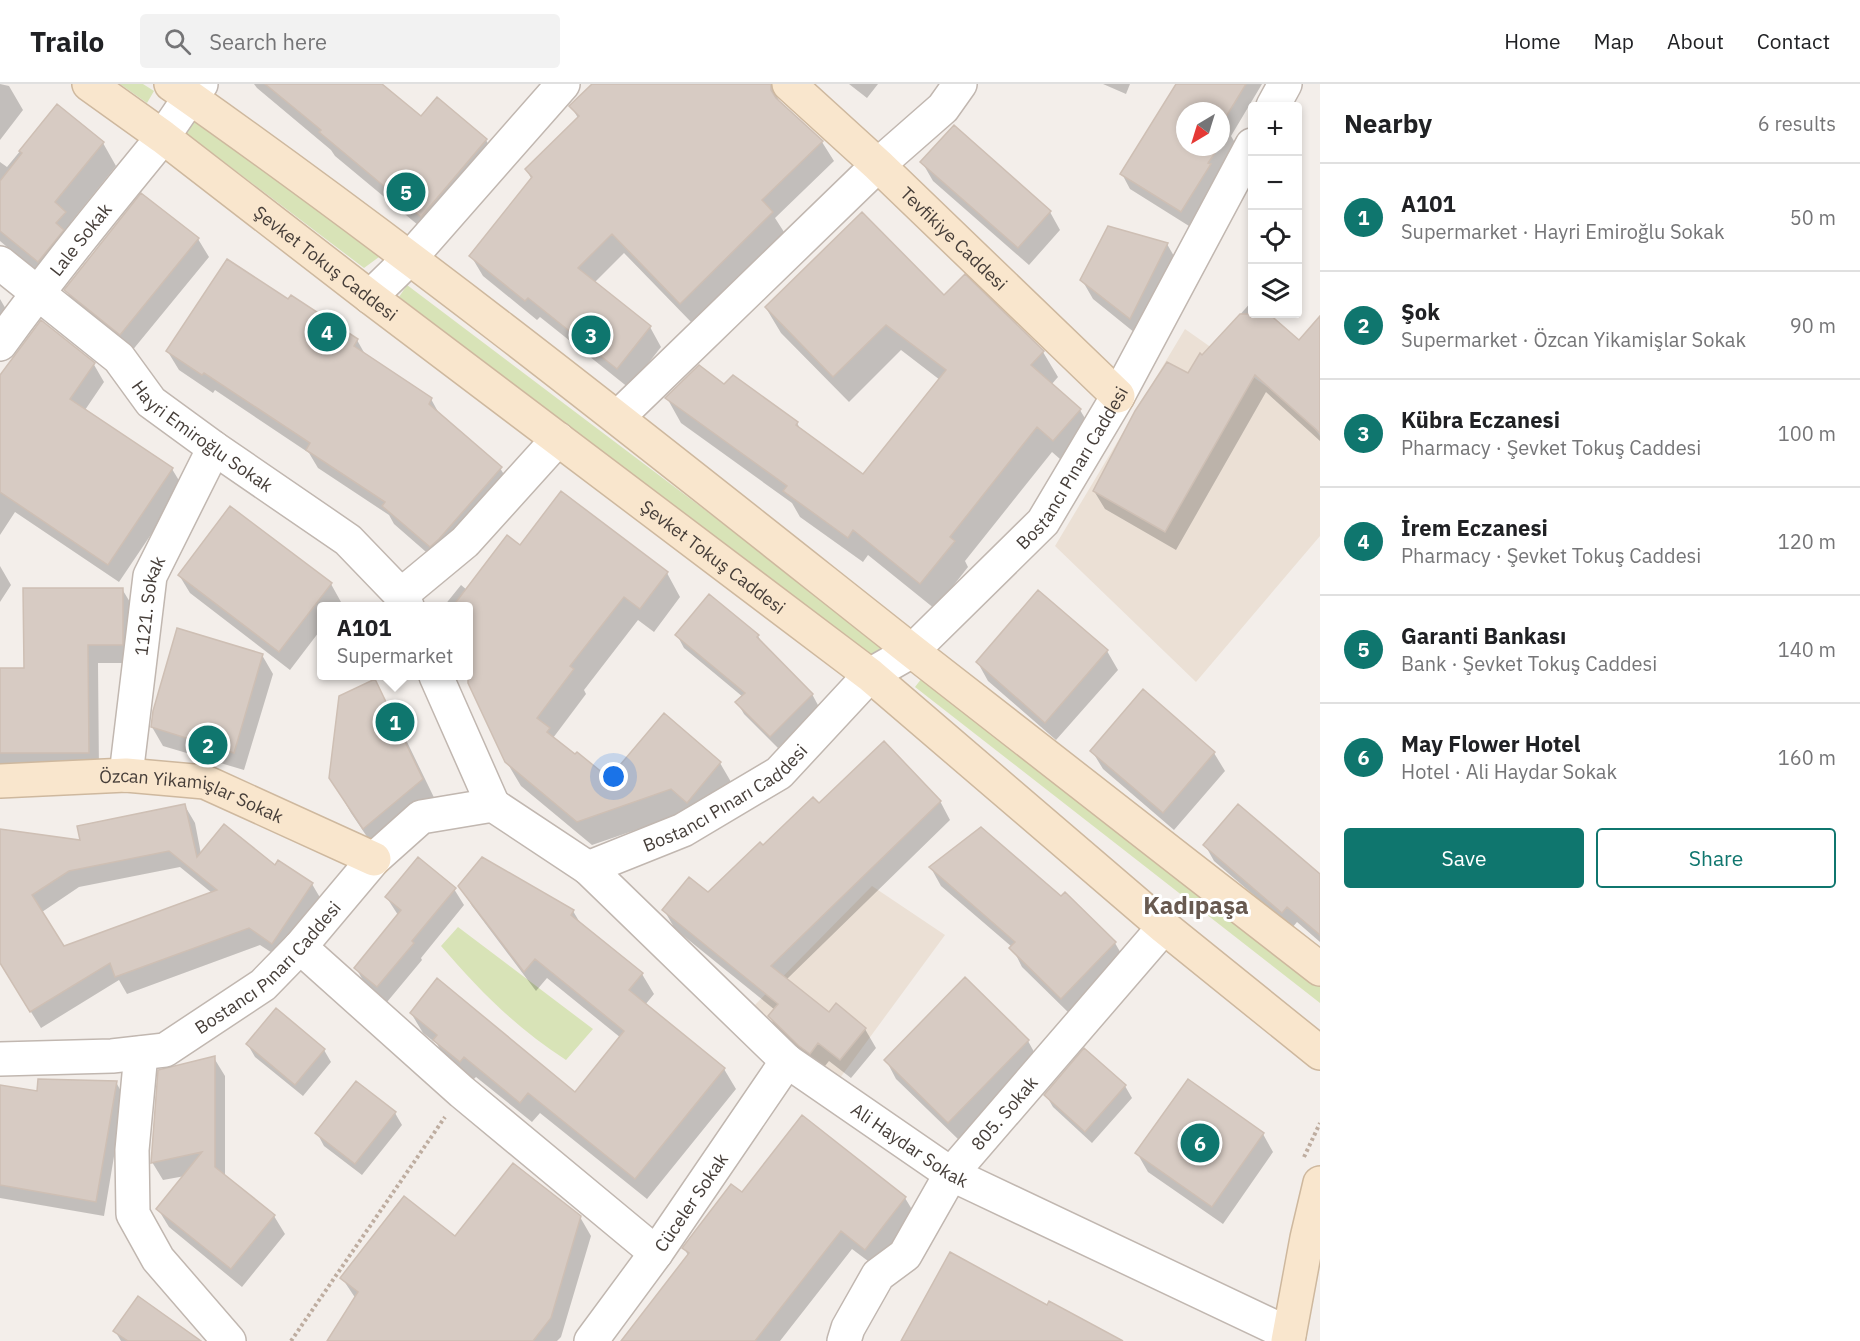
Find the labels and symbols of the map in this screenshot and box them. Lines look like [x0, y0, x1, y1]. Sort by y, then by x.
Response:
north arrow [1176, 102, 1230, 156]
pin: 5 [386, 170, 426, 214]
street label: Tevfikiye Caddesi [896, 181, 1013, 295]
street label: Lale Sokak [44, 198, 117, 280]
street label: Şevket Tokuş Caddesi [250, 200, 403, 326]
pin: 4 [308, 310, 346, 354]
pin: 3 [572, 312, 610, 358]
street label: Hayri Emiroğlu Sokak [127, 375, 278, 497]
street label: Bostancı Pınarı Caddesi [1011, 382, 1133, 554]
street label: Şevket Tokuş Caddesi [636, 494, 790, 619]
street label: 1121. Sokak [129, 551, 170, 657]
pin: 1 [376, 700, 414, 744]
pin: 2 [188, 722, 228, 768]
street label: Bostancı Pınarı Caddesi [640, 739, 812, 856]
your location [599, 762, 628, 791]
street label: Özcan Yikamişlar Sokak [99, 763, 288, 828]
district label: Kadıpaşa [1143, 889, 1249, 921]
street label: Bostancı Pınarı Caddesi [190, 896, 345, 1039]
street label: 805. Sokak [965, 1071, 1042, 1155]
street label: Ali Haydar Sokak [847, 1097, 972, 1192]
pin: 6 [1180, 1120, 1220, 1166]
street label: Cüceler Sokak [649, 1148, 733, 1256]

